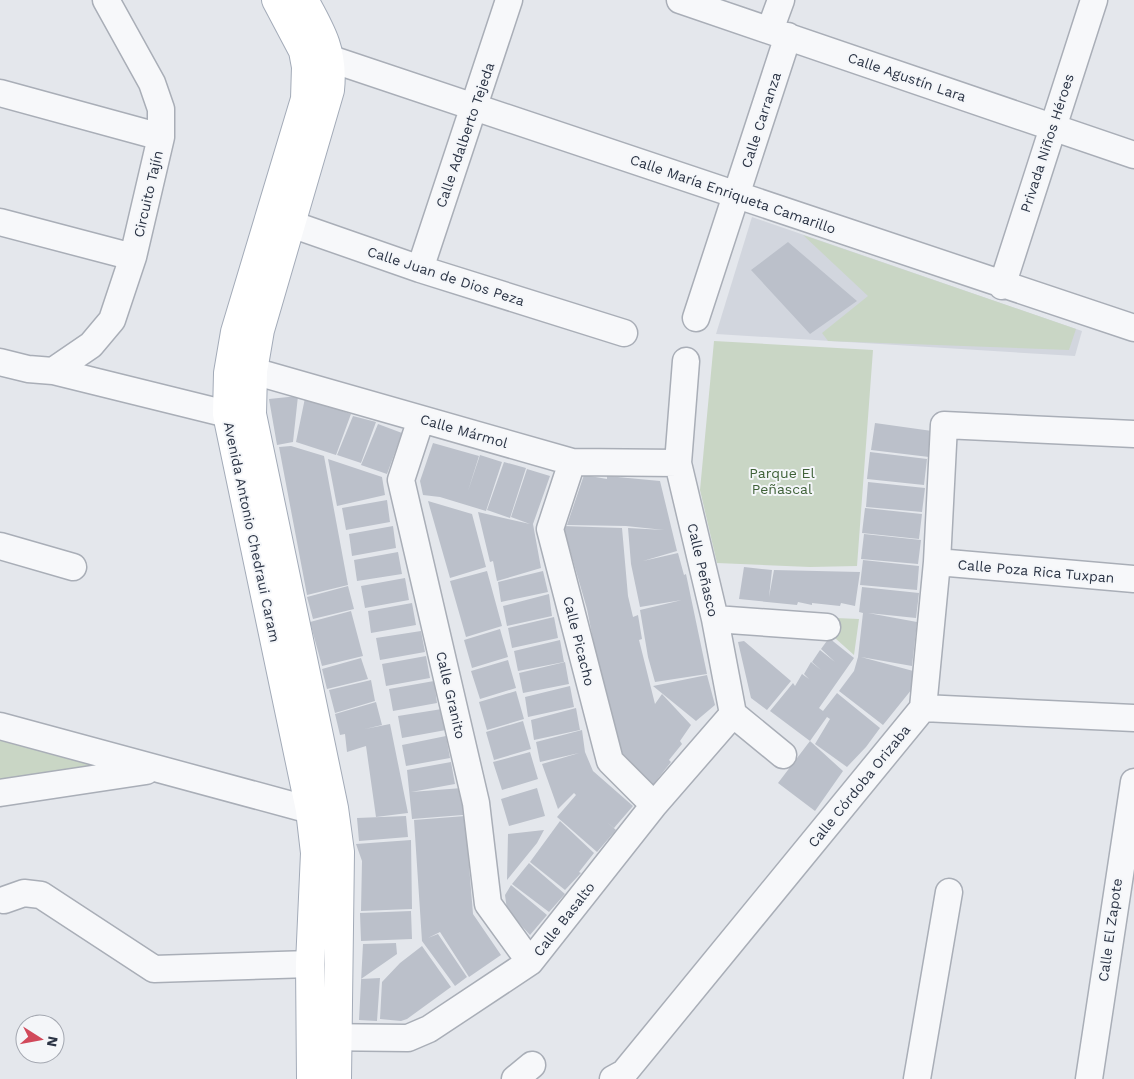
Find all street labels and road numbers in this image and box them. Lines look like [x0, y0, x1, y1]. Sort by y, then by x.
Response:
street label: Calle Agustín Lara [846, 49, 968, 105]
street label: Calle Adalberto Tejeda [433, 60, 497, 210]
street label: Calle Carranza [738, 70, 784, 170]
street label: Privada Niños Héroes [1017, 72, 1077, 214]
street label: Circuito Tajín [130, 149, 166, 239]
street label: Calle María Enriqueta Camarillo [628, 151, 838, 237]
street label: Calle Juan de Dios Peza [365, 243, 527, 309]
street label: Calle Mármol [418, 411, 510, 451]
street label: Avenida Antonio Chedraui Caram [221, 420, 283, 644]
street label: Calle Peñasco [684, 522, 722, 618]
street label: Calle Poza Rica Tuxpan [957, 556, 1115, 586]
street label: Calle Picacho [560, 594, 598, 688]
street label: Calle Granito [433, 650, 469, 740]
street label: Calle Córdoba Orizaba [805, 722, 913, 850]
street label: Calle El Zapote [1095, 877, 1125, 983]
street label: Calle Basalto [530, 879, 598, 959]

